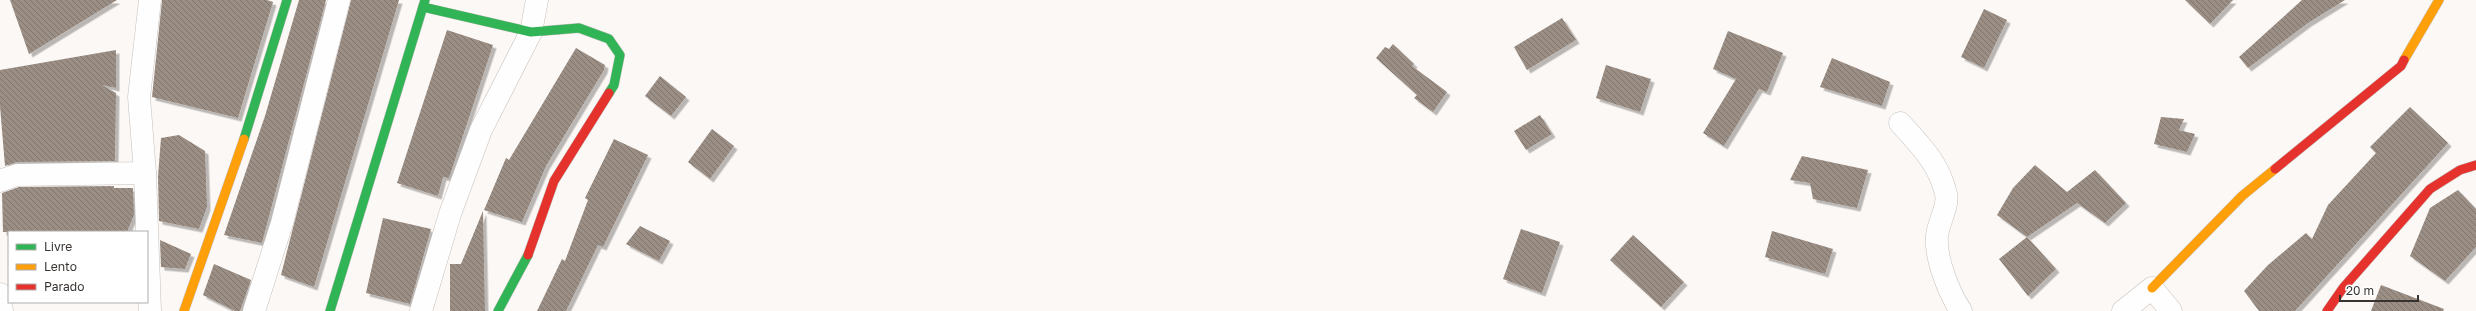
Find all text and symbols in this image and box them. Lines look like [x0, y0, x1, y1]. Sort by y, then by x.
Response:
legend [8, 231, 148, 303]
text: Livre [44, 239, 72, 254]
text: Lento [44, 259, 77, 274]
scale bar [2340, 277, 2418, 303]
text: Parado [44, 279, 84, 294]
text: 20 m [2346, 283, 2374, 298]

